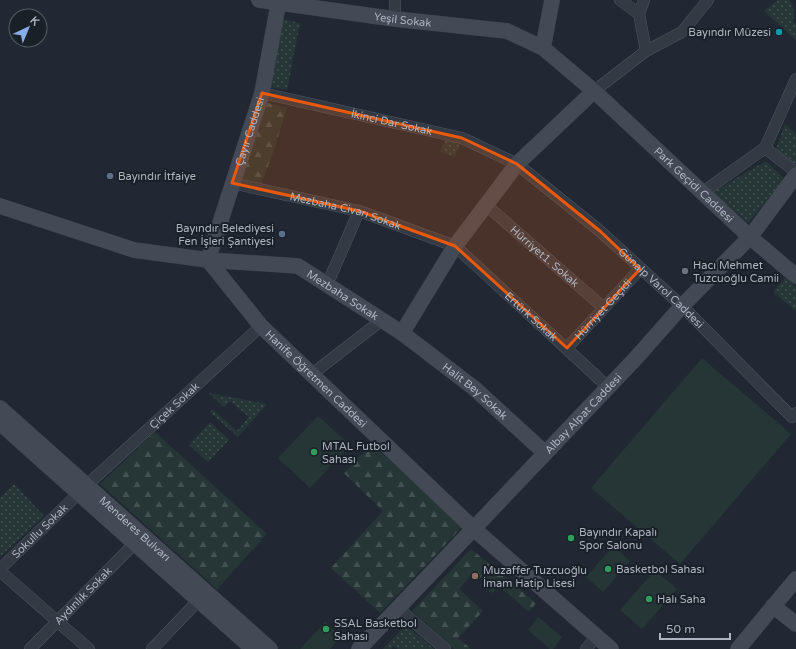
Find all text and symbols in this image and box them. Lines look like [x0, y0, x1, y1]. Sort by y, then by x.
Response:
north arrow [8, 8, 48, 48]
street label: Yeşil Sokak [373, 10, 432, 30]
text: K [27, 14, 42, 29]
place label: Bayındır Müzesi [688, 26, 771, 39]
marker: Bayındır Müzesi [774, 27, 784, 37]
street label: Çayır Caddesi [233, 96, 267, 168]
street label: İkinci Dar Sokak [350, 107, 434, 138]
street label: Park Geçidi Caddesi [651, 145, 736, 225]
place label: Bayındır İtfaiye [118, 170, 196, 183]
marker: Bayındır İtfaiye [105, 171, 115, 181]
street label: Mezbaha Civarı Sokak [289, 190, 403, 233]
place label: Bayındır Belediyesi Fen İşleri Şantiyesi [176, 222, 274, 248]
street label: Hürriyet1. Sokak [508, 223, 581, 290]
marker: Bayındır Belediyesi Fen İşleri Şantiyesi [277, 229, 287, 239]
street label: Günalp Varol Caddesi [616, 245, 706, 331]
place label: Hacı Mehmet Tuzcuoğlu Camii [693, 259, 779, 285]
marker: Hacı Mehmet Tuzcuoğlu Camii [680, 266, 690, 276]
street label: Mezbaha Sokak [304, 267, 381, 323]
street label: Hürriyet Geçidi [572, 276, 635, 343]
street label: Ertürk Sokak [502, 289, 560, 344]
street label: Hanife Öğretmen Caddesi [263, 328, 369, 430]
street label: Halit Bey Sokak [440, 360, 510, 422]
street label: Albay Alpat Caddesi [542, 371, 625, 457]
street label: Çiçek Sokak [147, 380, 202, 432]
place label: MTAL Futbol Sahası [322, 440, 390, 466]
marker: MTAL Futbol Sahası [309, 447, 319, 457]
street label: Menderes Bulvarı [96, 494, 173, 564]
street label: Sokullu Sokak [9, 501, 71, 561]
place label: Bayındır Kapalı Spor Salonu [579, 526, 657, 552]
marker: Bayındır Kapalı Spor Salonu [566, 533, 576, 543]
place label: Basketbol Sahası [616, 563, 705, 576]
street label: Aydınlık Sokak [52, 564, 114, 628]
place label: Muzaffer Tuzcuoğlu İmam Hatip Lisesi [483, 564, 587, 590]
marker: Basketbol Sahası [603, 564, 613, 574]
marker: Muzaffer Tuzcuoğlu İmam Hatip Lisesi [470, 571, 480, 581]
place label: Halı Saha [657, 593, 706, 606]
marker: Halı Saha [644, 594, 654, 604]
scale bar [660, 615, 730, 641]
place label: SSAL Basketbol Sahası [334, 617, 417, 643]
text: 50 m [666, 622, 695, 636]
marker: SSAL Basketbol Sahası [321, 624, 331, 634]

